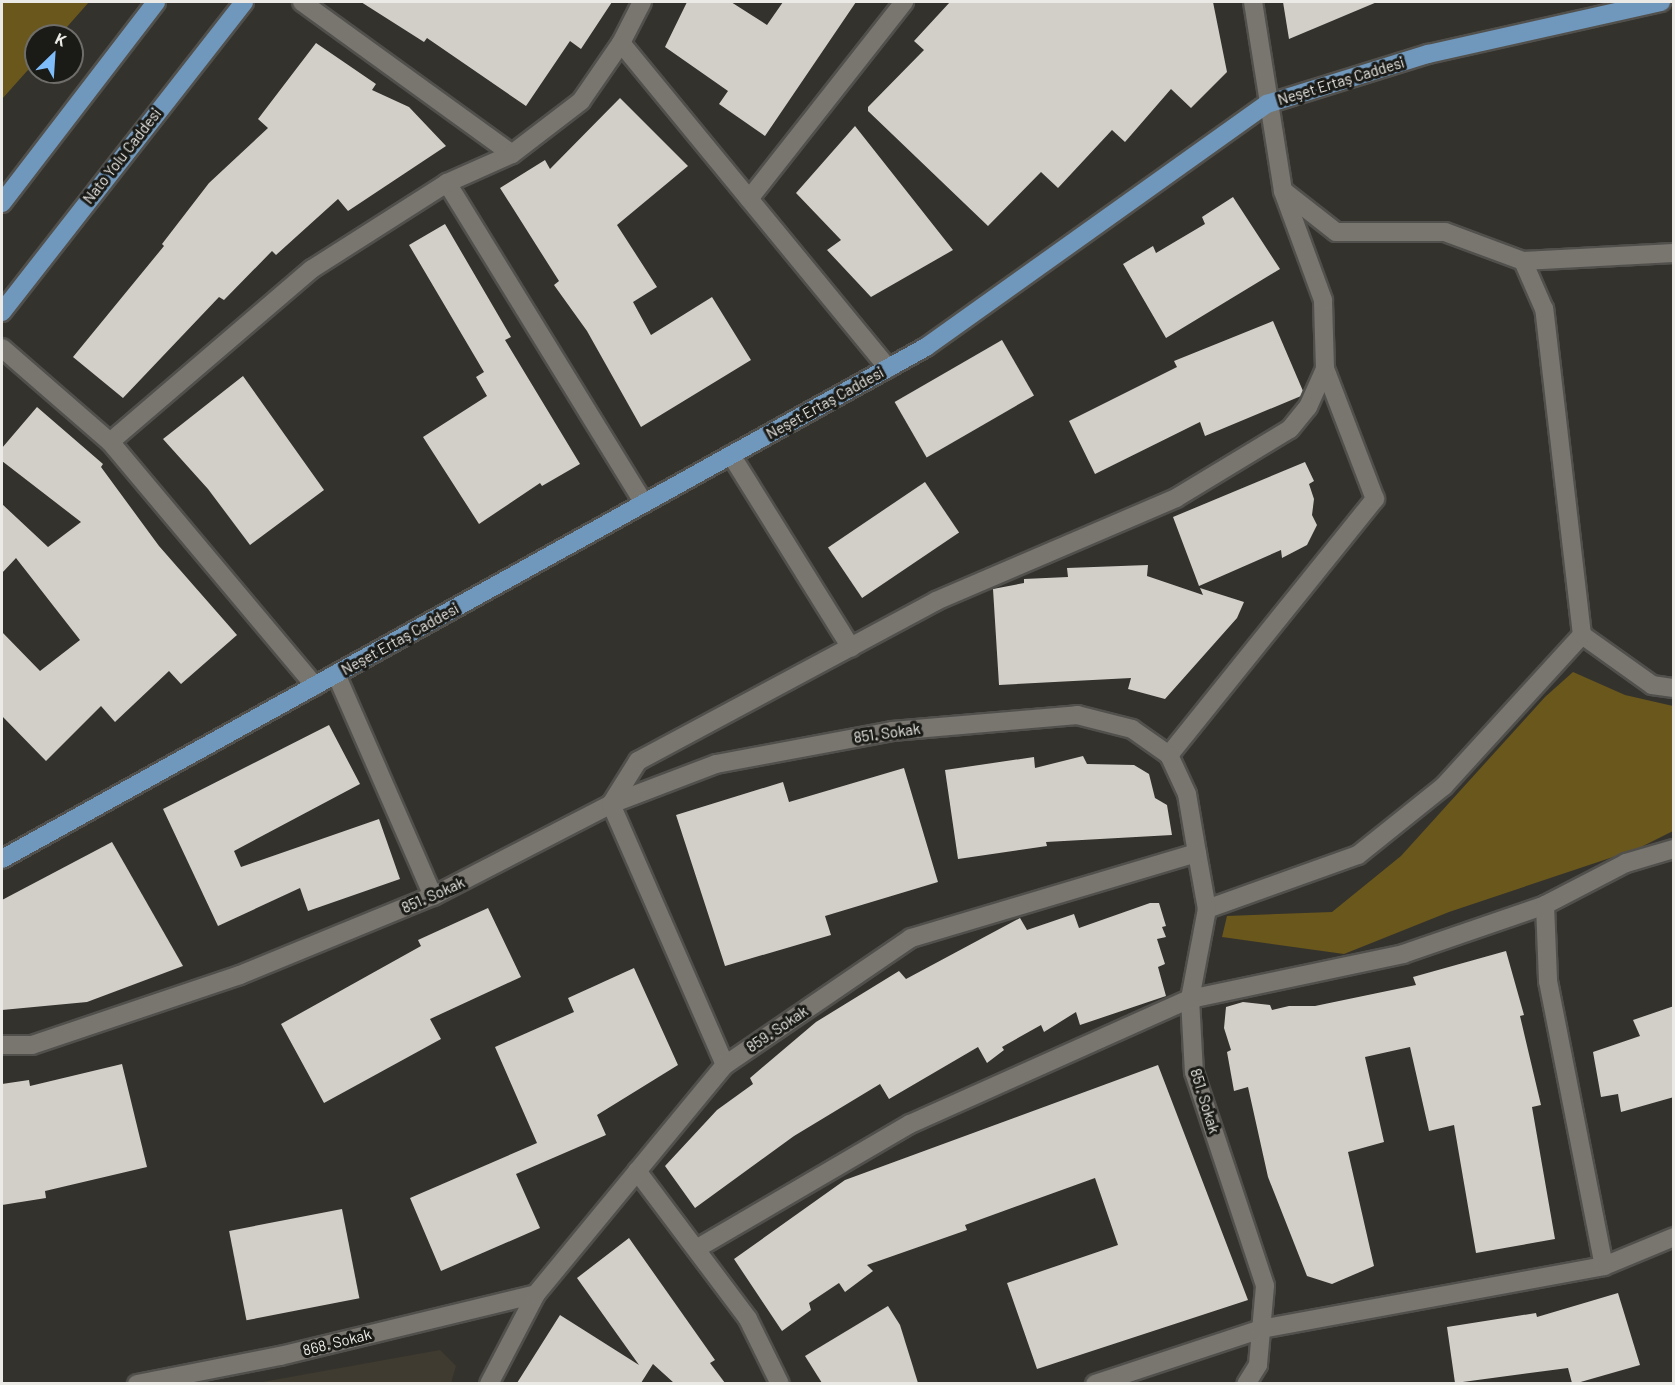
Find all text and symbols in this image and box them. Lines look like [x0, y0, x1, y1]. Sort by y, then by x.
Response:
north arrow [24, 24, 84, 84]
text: K [52, 28, 70, 50]
street label: Neşet Ertaş Caddesi [1275, 53, 1407, 109]
street label: Nato Yolu Caddesi [79, 105, 165, 207]
street label: Neşet Ertaş Caddesi [763, 363, 887, 443]
street label: Neşet Ertaş Caddesi [338, 599, 462, 679]
street label: 851. Sokak [853, 719, 921, 747]
street label: 851. Sokak [399, 873, 467, 917]
street label: 859. Sokak [743, 1002, 811, 1056]
street label: 851. Sokak [1187, 1066, 1223, 1136]
street label: 868. Sokak [301, 1325, 373, 1359]

